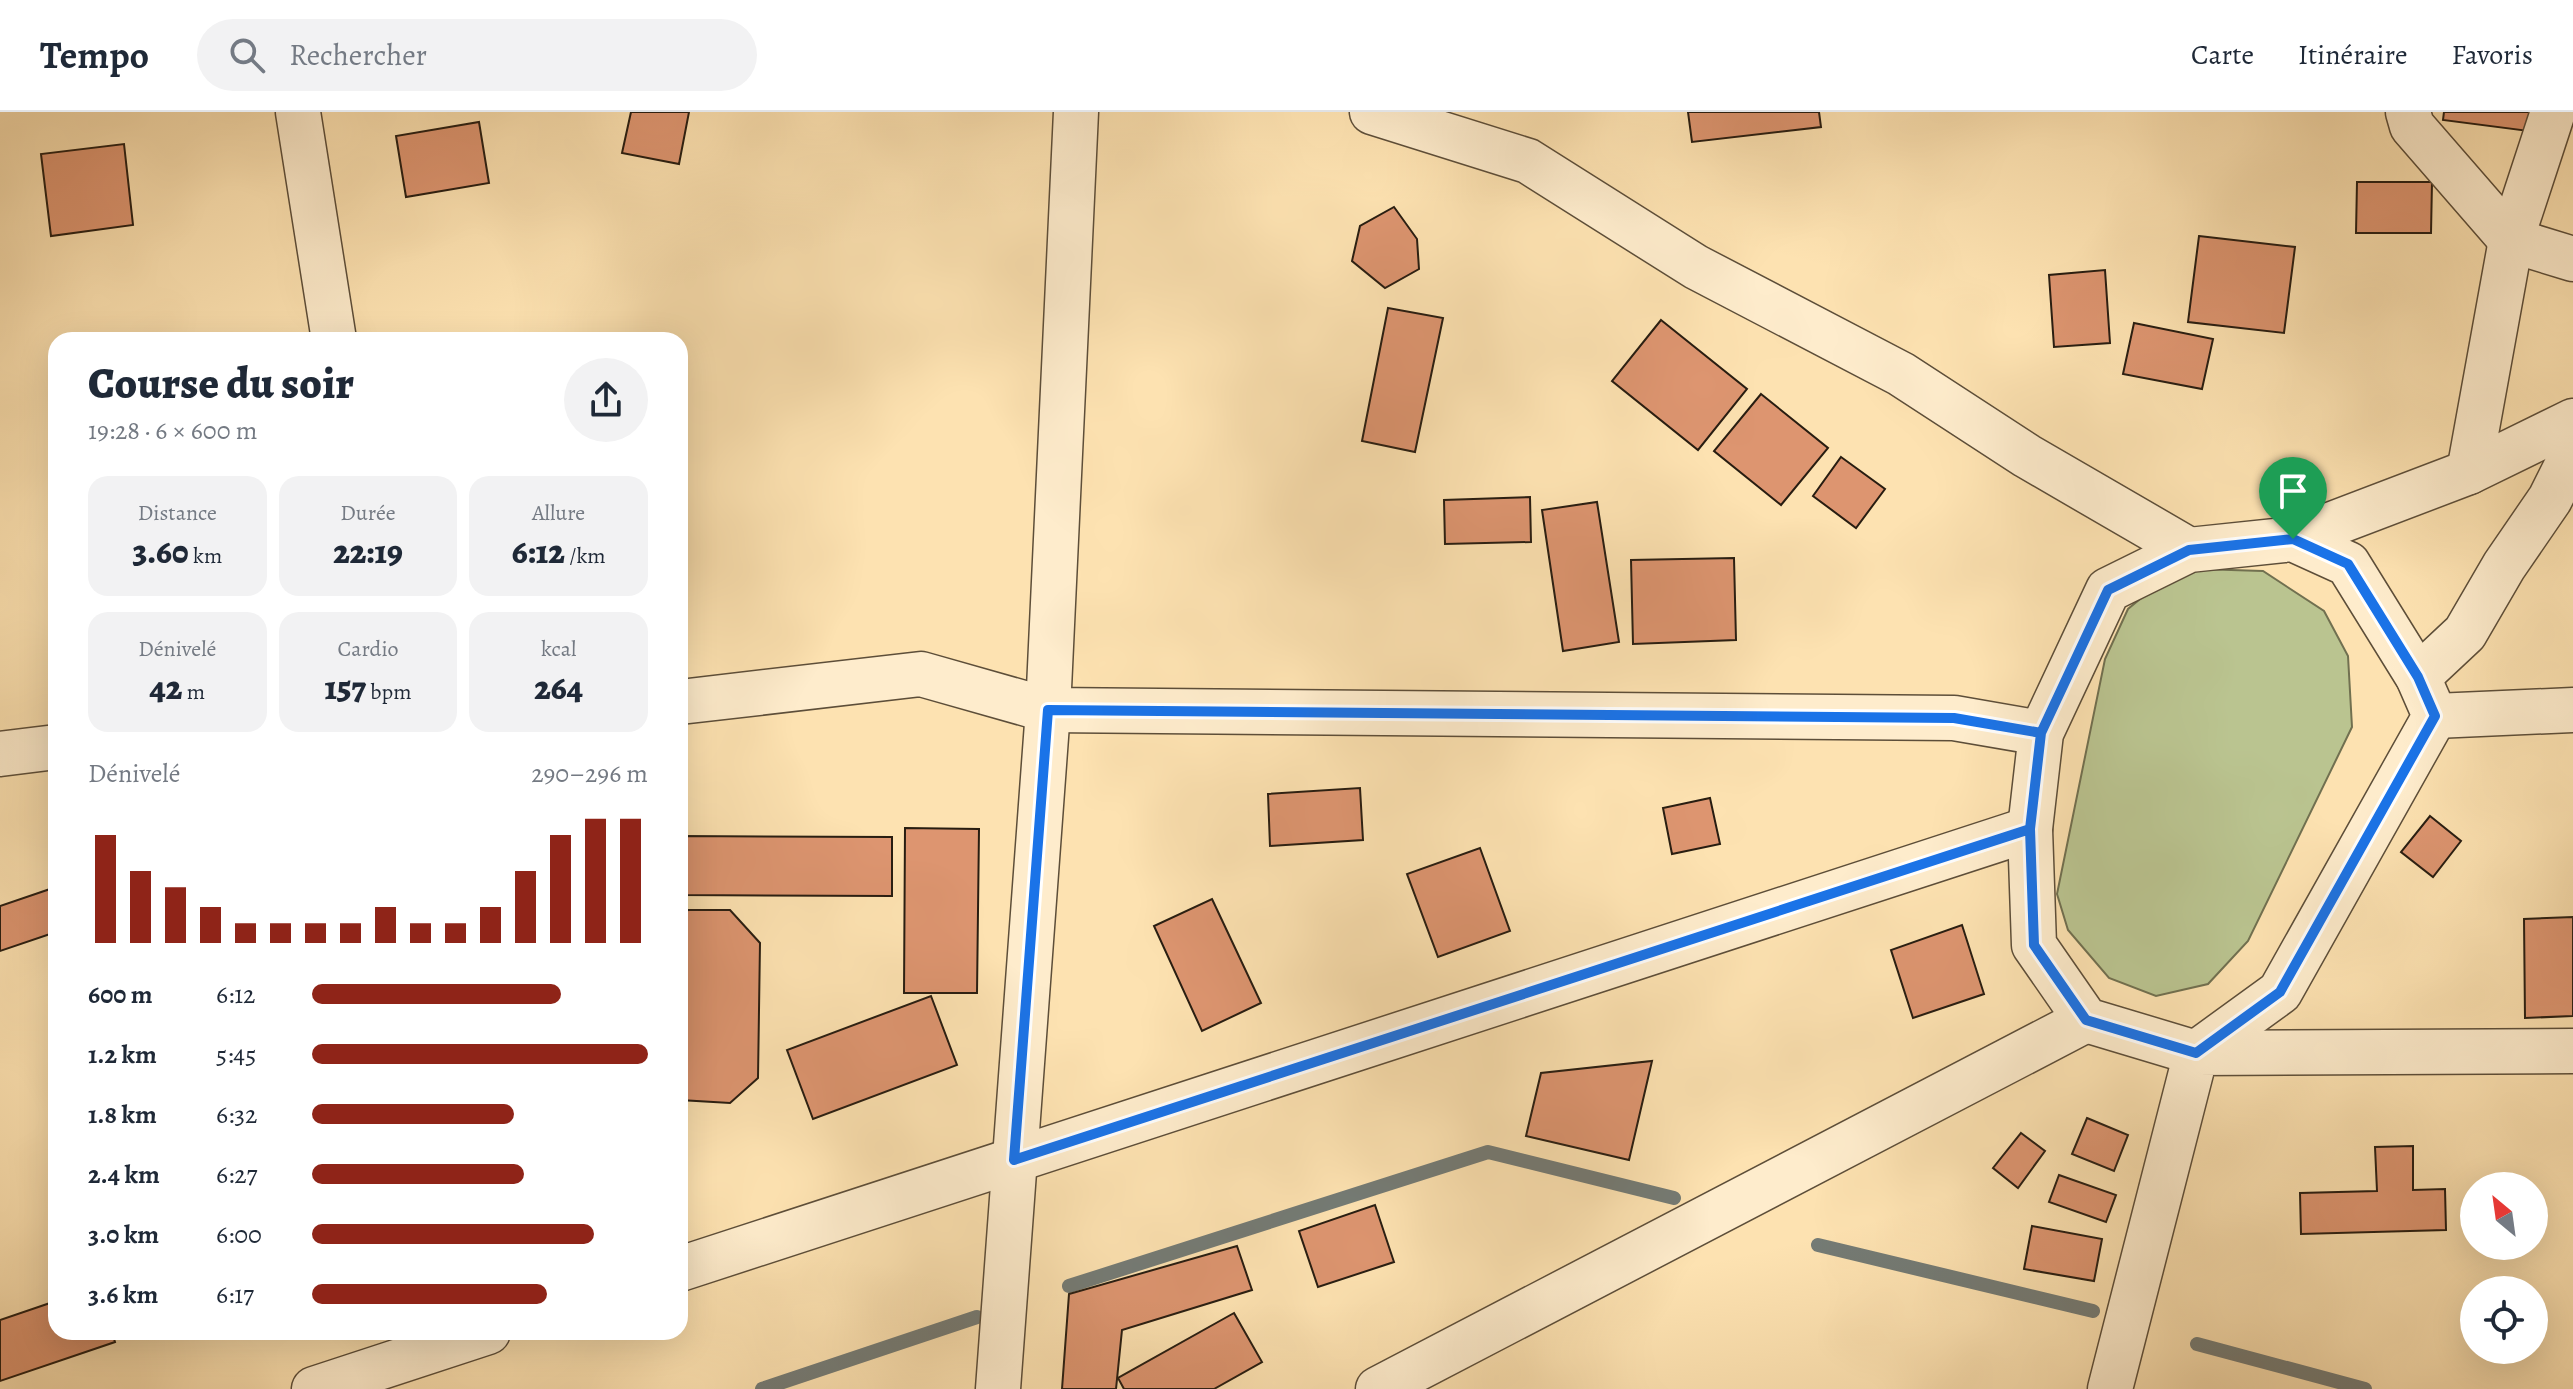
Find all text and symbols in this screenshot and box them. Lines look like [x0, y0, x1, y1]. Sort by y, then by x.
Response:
search box [197, 19, 757, 91]
text: Tempo [40, 29, 149, 81]
icon: search [225, 33, 269, 77]
text: Rechercher [289, 35, 427, 75]
text: Carte [2191, 36, 2254, 74]
text: Itinéraire [2298, 36, 2408, 74]
text: Favoris [2452, 36, 2533, 74]
text: Course du soir [88, 353, 354, 413]
button: share [564, 358, 648, 442]
text: 19:28 · 6 × 600 m [88, 413, 257, 448]
pin [2259, 457, 2327, 539]
icon: arrive [2271, 469, 2315, 513]
text: Distance [138, 498, 217, 528]
text: Durée [340, 498, 396, 528]
text: Allure [532, 498, 585, 528]
text: 3.60 [132, 528, 189, 575]
text: 22:19 [333, 528, 403, 575]
text: 6:12 [512, 528, 565, 575]
text: km [189, 541, 222, 571]
text: /km [565, 541, 606, 571]
text: Dénivelé [138, 634, 216, 664]
text: Cardio [337, 634, 399, 664]
text: kcal [541, 634, 576, 664]
text: 42 [150, 664, 182, 711]
text: 157 [325, 664, 366, 711]
text: 264 [534, 664, 583, 711]
text: m [182, 677, 205, 707]
text: bpm [366, 677, 411, 707]
text: Dénivelé [88, 756, 180, 791]
text: 290–296 m [531, 756, 648, 791]
text: 600 m [88, 977, 153, 1012]
text: 6:12 [216, 977, 255, 1012]
text: 1.2 km [88, 1037, 157, 1072]
text: 5:45 [216, 1037, 256, 1072]
text: 1.8 km [88, 1097, 157, 1132]
text: 6:32 [216, 1097, 257, 1132]
text: 2.4 km [88, 1157, 160, 1192]
text: 6:27 [216, 1157, 257, 1192]
north arrow [2460, 1172, 2548, 1260]
map controls [2460, 1172, 2548, 1364]
text: 3.0 km [88, 1217, 159, 1252]
text: 6:00 [216, 1217, 262, 1252]
button: locate [2460, 1276, 2548, 1364]
text: 3.6 km [88, 1277, 158, 1312]
text: 6:17 [216, 1277, 254, 1312]

